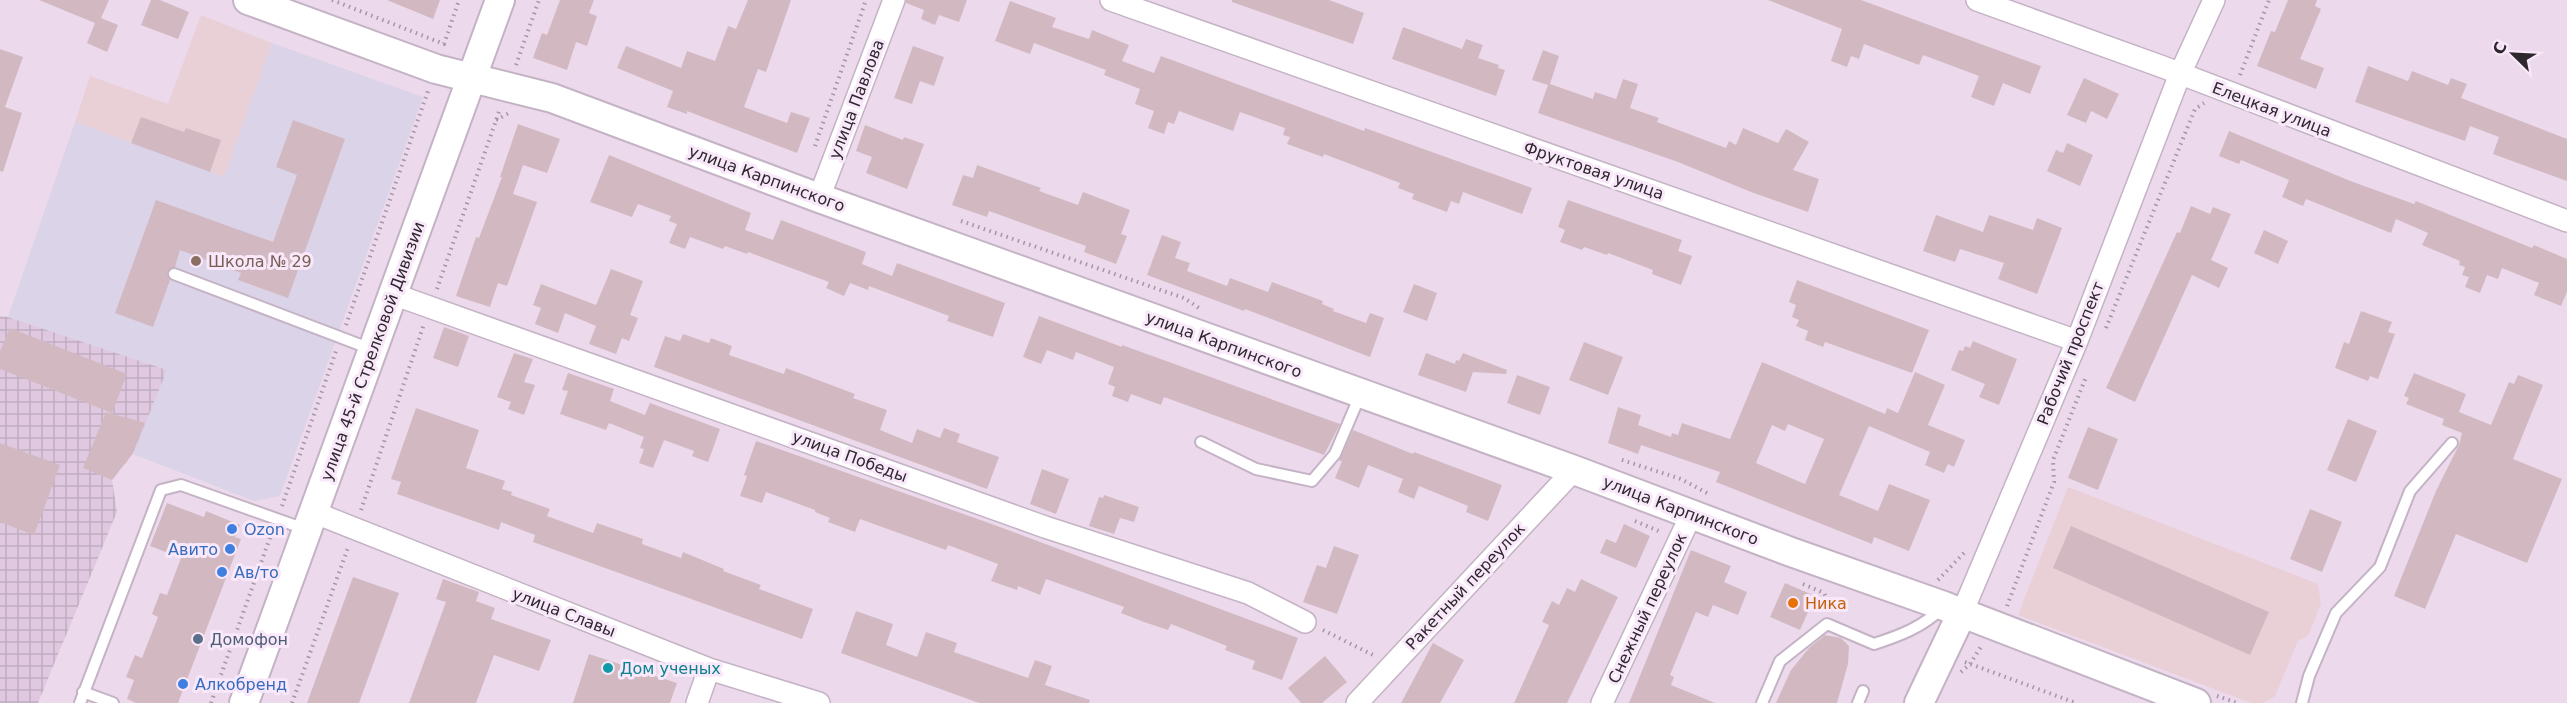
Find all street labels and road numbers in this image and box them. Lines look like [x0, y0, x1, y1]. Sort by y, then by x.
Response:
street label: улица Павлова [825, 37, 888, 162]
street label: Елецкая улица [2210, 78, 2334, 141]
street label: Фруктовая улица [1521, 138, 1666, 203]
street label: улица Карпинского [686, 141, 848, 216]
street label: улица 45-й Стрелковой Дивизии [317, 219, 428, 483]
street label: Рабочий проспект [2033, 279, 2108, 428]
street label: улица Карпинского [1143, 307, 1305, 382]
street label: улица Победы [790, 427, 910, 486]
street label: улица Карпинского [1600, 472, 1761, 549]
street label: Ракетный переулок [1402, 519, 1529, 654]
street label: Снежный переулок [1604, 530, 1691, 687]
street label: улица Славы [509, 584, 618, 641]

